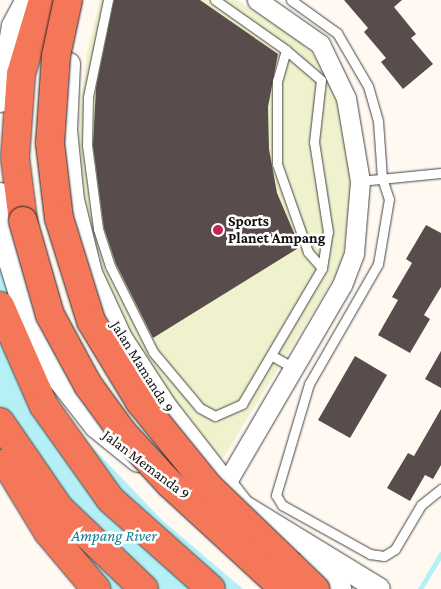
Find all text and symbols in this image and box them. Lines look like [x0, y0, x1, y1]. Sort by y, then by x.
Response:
place label: Sports Planet Ampang [228, 212, 325, 247]
marker: Sports Planet Ampang [212, 224, 224, 236]
street label: Jalan Mamanda 9 [107, 318, 177, 416]
street label: Jalan Memanda 9 [99, 426, 193, 504]
water label: Ampang River [71, 526, 157, 546]

